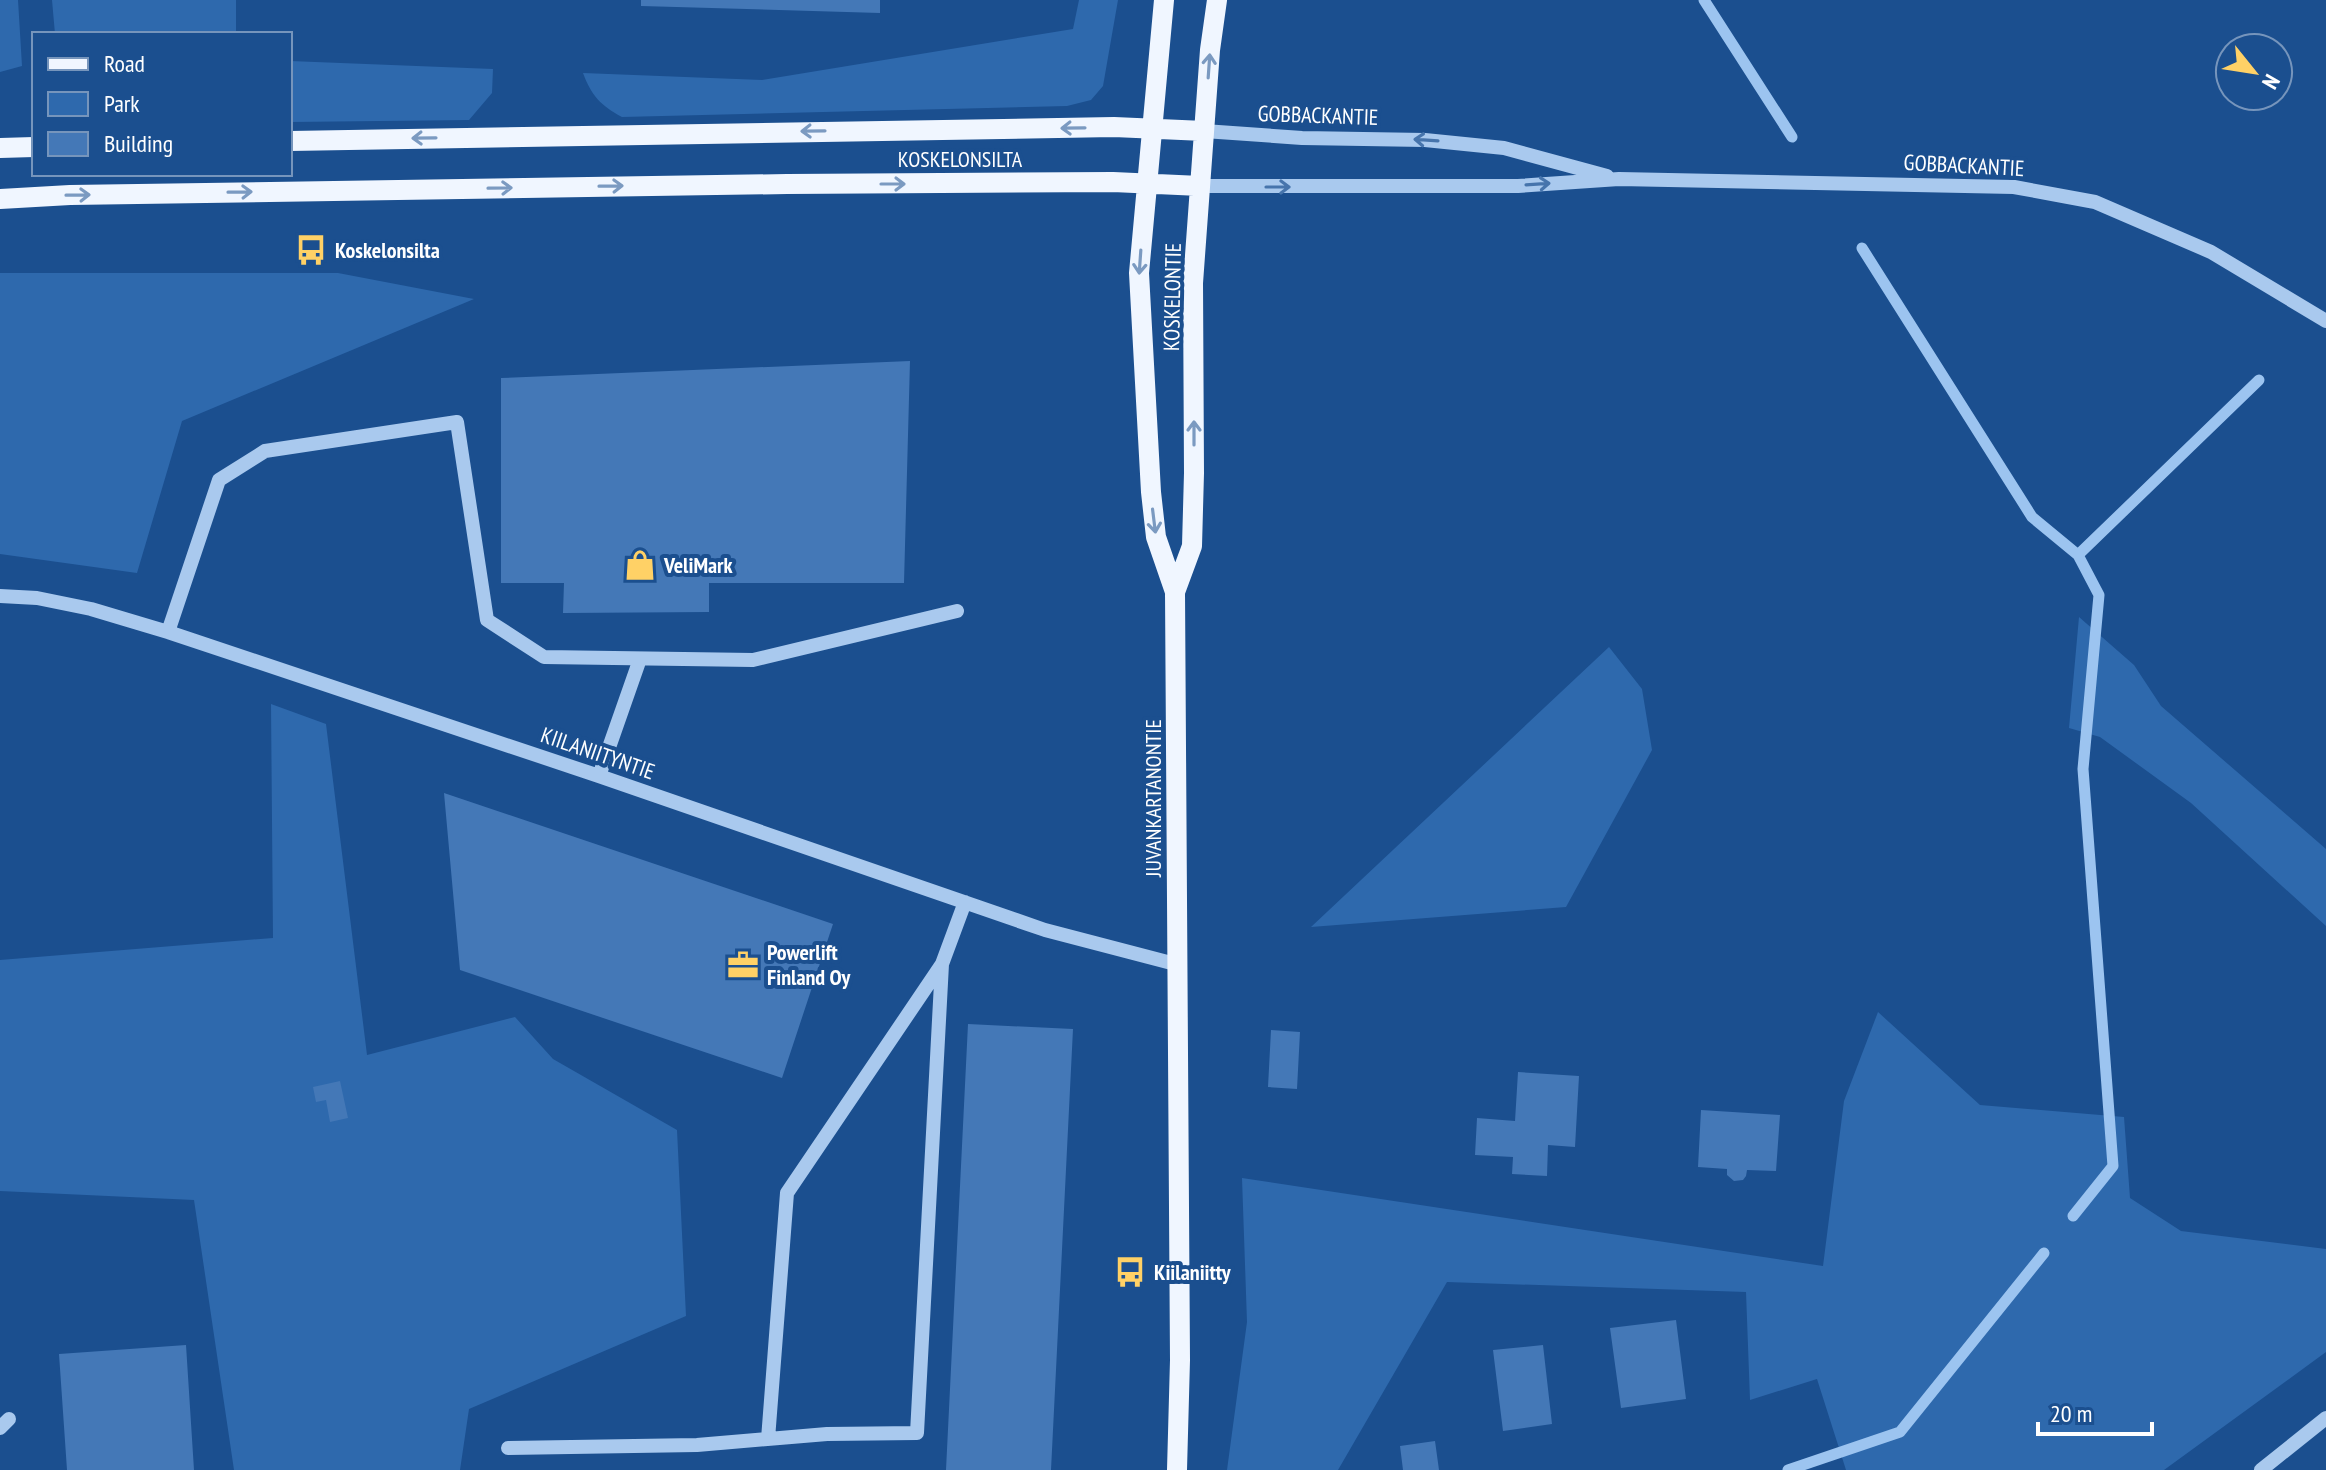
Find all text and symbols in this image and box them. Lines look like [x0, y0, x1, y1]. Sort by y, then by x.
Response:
legend [32, 32, 292, 176]
north arrow [2214, 32, 2294, 112]
text: Road [104, 48, 145, 79]
one-way arrow [1202, 53, 1217, 80]
text: N [2256, 70, 2286, 94]
text: Park [104, 88, 140, 119]
street label: GOBBACKANTIE [1257, 99, 1379, 131]
one-way arrow [1060, 120, 1087, 135]
one-way arrow [800, 124, 827, 139]
text: Building [104, 128, 173, 159]
one-way arrow [411, 130, 438, 146]
one-way arrow [1413, 132, 1440, 147]
street label: KOSKELONSILTA [898, 145, 1023, 173]
street label: GOBBACKANTIE [1903, 148, 2025, 182]
one-way arrow [879, 176, 906, 192]
one-way arrow [1524, 176, 1551, 191]
one-way arrow [597, 179, 624, 194]
one-way arrow [1264, 179, 1291, 195]
one-way arrow [486, 180, 513, 196]
one-way arrow [226, 185, 253, 200]
one-way arrow [64, 187, 91, 203]
bus stop icon: Koskelonsilta [294, 233, 328, 267]
place label: Koskelonsilta [335, 236, 440, 264]
street label: KOSKELONTIE [1157, 243, 1187, 351]
one-way arrow [1132, 248, 1147, 274]
one-way arrow [1186, 420, 1202, 447]
one-way arrow [1147, 508, 1162, 533]
shop icon: VeliMark [623, 548, 657, 582]
place label: VeliMark [663, 551, 734, 579]
street label: JUVANKARTANONTIE [1139, 719, 1167, 878]
street label: KIILANIITYNTIE [537, 720, 659, 786]
place label: Powerlift Finland Oy [767, 938, 851, 991]
office icon: Powerlift Finland Oy [726, 948, 760, 982]
bus stop icon: Kiilaniitty [1113, 1255, 1147, 1289]
place label: Kiilaniitty [1154, 1258, 1232, 1286]
scale bar [2038, 1386, 2152, 1436]
text: 20 m [2050, 1398, 2092, 1429]

